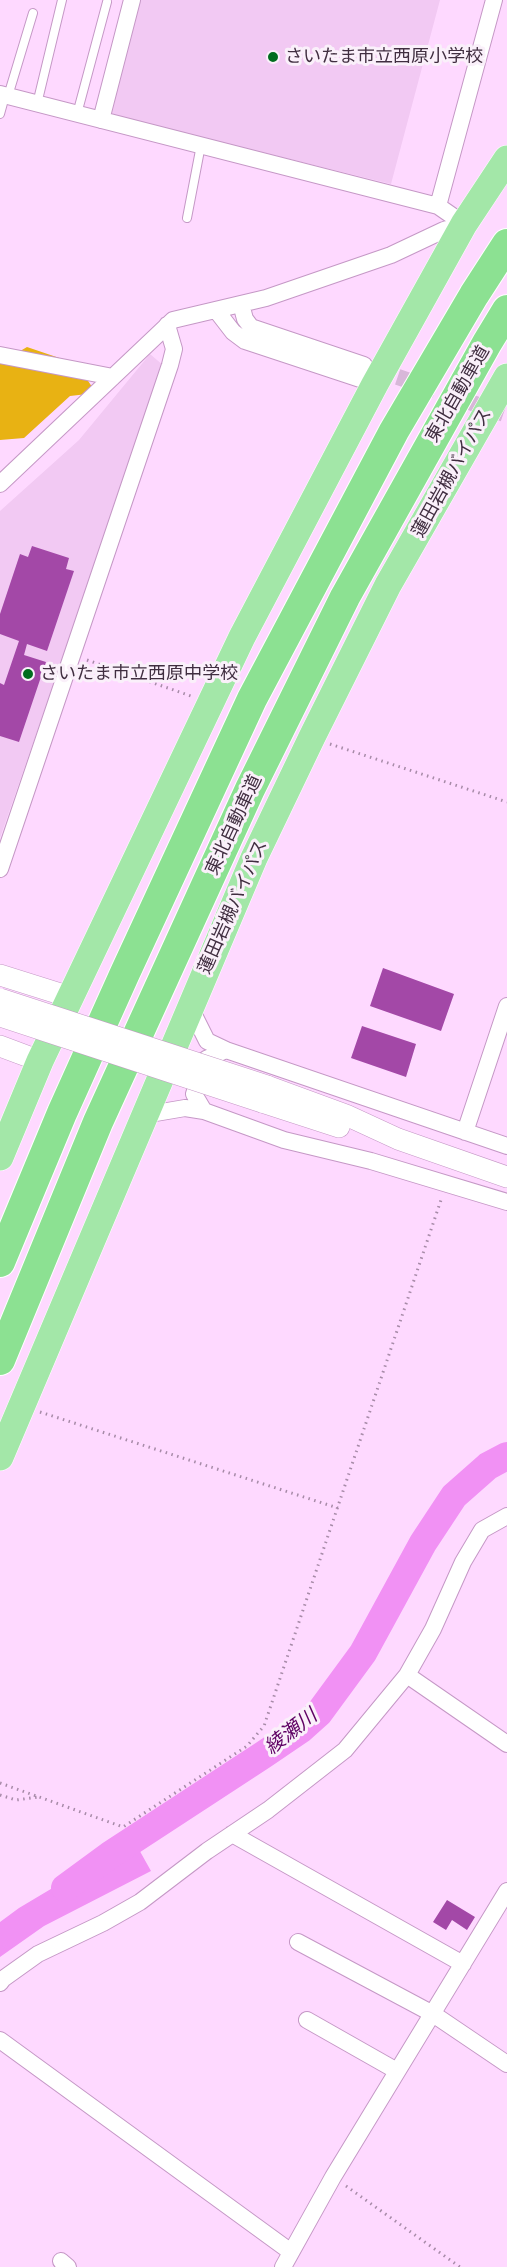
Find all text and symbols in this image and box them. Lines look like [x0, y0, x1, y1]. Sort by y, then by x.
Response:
place label: さいたま市立西原小学校 [285, 46, 483, 68]
marker: さいたま市立西原小学校 [266, 50, 280, 64]
street label: 東北自動車道 [422, 342, 494, 446]
street label: 蓮田岩槻バイパス [408, 405, 496, 541]
place label: さいたま市立西原中学校 [40, 663, 238, 685]
marker: さいたま市立西原中学校 [21, 667, 35, 681]
street label: 東北自動車道 [201, 771, 267, 879]
street label: 蓮田岩槻バイパス [194, 837, 272, 977]
water label: 綾瀬川 [260, 1704, 322, 1760]

